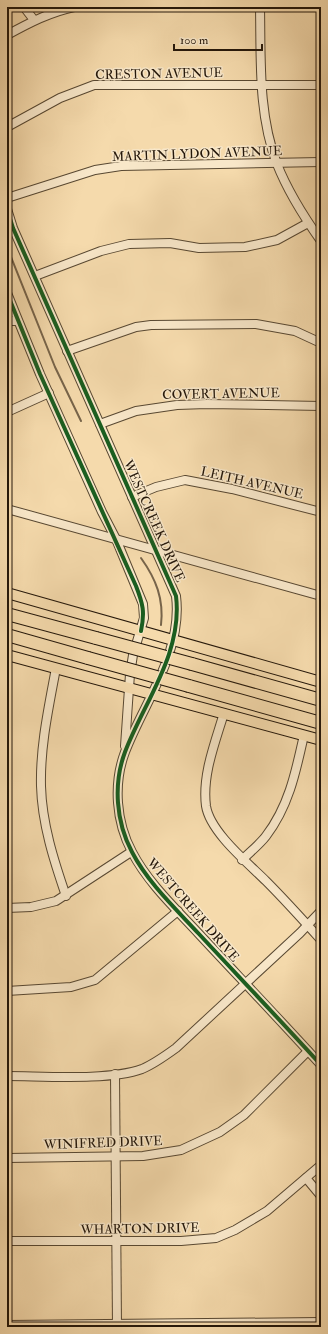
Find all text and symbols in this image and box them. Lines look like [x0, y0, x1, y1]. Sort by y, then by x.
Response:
scale bar [174, 26, 262, 52]
text: 100 m [180, 33, 209, 48]
street label: CRESTON AVENUE [95, 65, 223, 83]
street label: MARTIN LYDON AVENUE [112, 143, 282, 165]
street label: COVERT AVENUE [162, 385, 280, 403]
street label: WESTCREEK DRIVE [119, 456, 188, 585]
street label: LEITH AVENUE [199, 463, 305, 503]
street label: WESTCREEK DRIVE [143, 854, 242, 965]
street label: WINIFRED DRIVE [42, 1133, 163, 1153]
street label: WHARTON DRIVE [79, 1220, 200, 1238]

